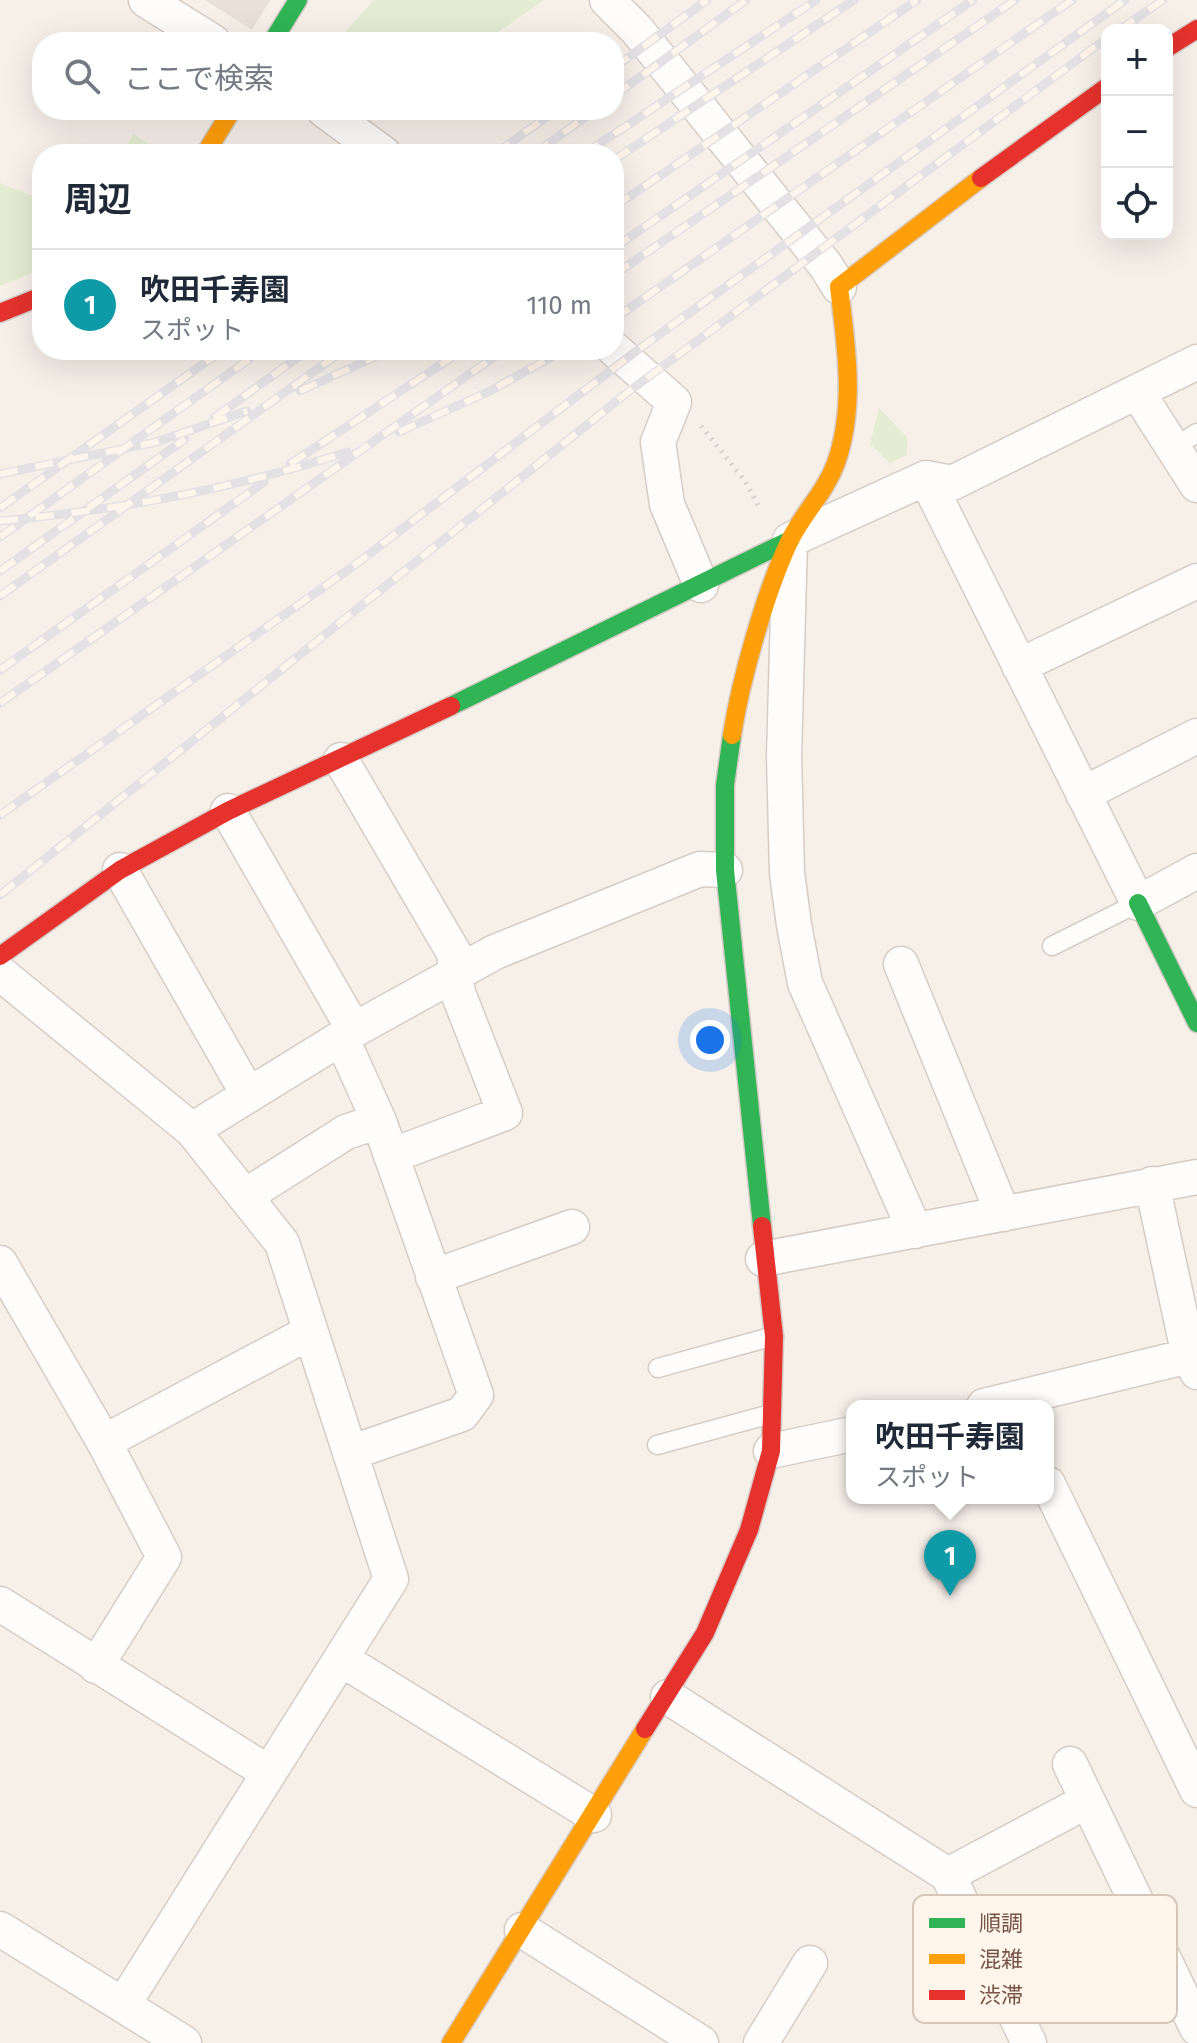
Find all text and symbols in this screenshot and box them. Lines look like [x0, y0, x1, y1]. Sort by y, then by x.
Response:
map controls [1101, 24, 1173, 240]
button: + [1101, 24, 1173, 96]
search box [32, 32, 624, 120]
icon: search [60, 54, 104, 98]
text: ここで検索 [124, 61, 274, 97]
button: − [1101, 96, 1173, 168]
button: locate [1101, 168, 1173, 240]
text: 周辺 [64, 179, 132, 220]
text: 吹田千寿園 [140, 272, 290, 308]
text: 1 [84, 290, 96, 321]
text: 110 m [526, 290, 592, 321]
text: スポット [140, 315, 244, 346]
your location [690, 1020, 730, 1060]
popup [846, 1400, 1054, 1504]
text: 吹田千寿園 [875, 1419, 1025, 1455]
text: スポット [875, 1462, 979, 1493]
pin: 1 [924, 1530, 976, 1596]
legend [913, 1895, 1177, 2023]
text: 順調 [979, 1910, 1023, 1937]
text: 混雑 [979, 1946, 1023, 1973]
text: 渋滞 [979, 1982, 1023, 2009]

